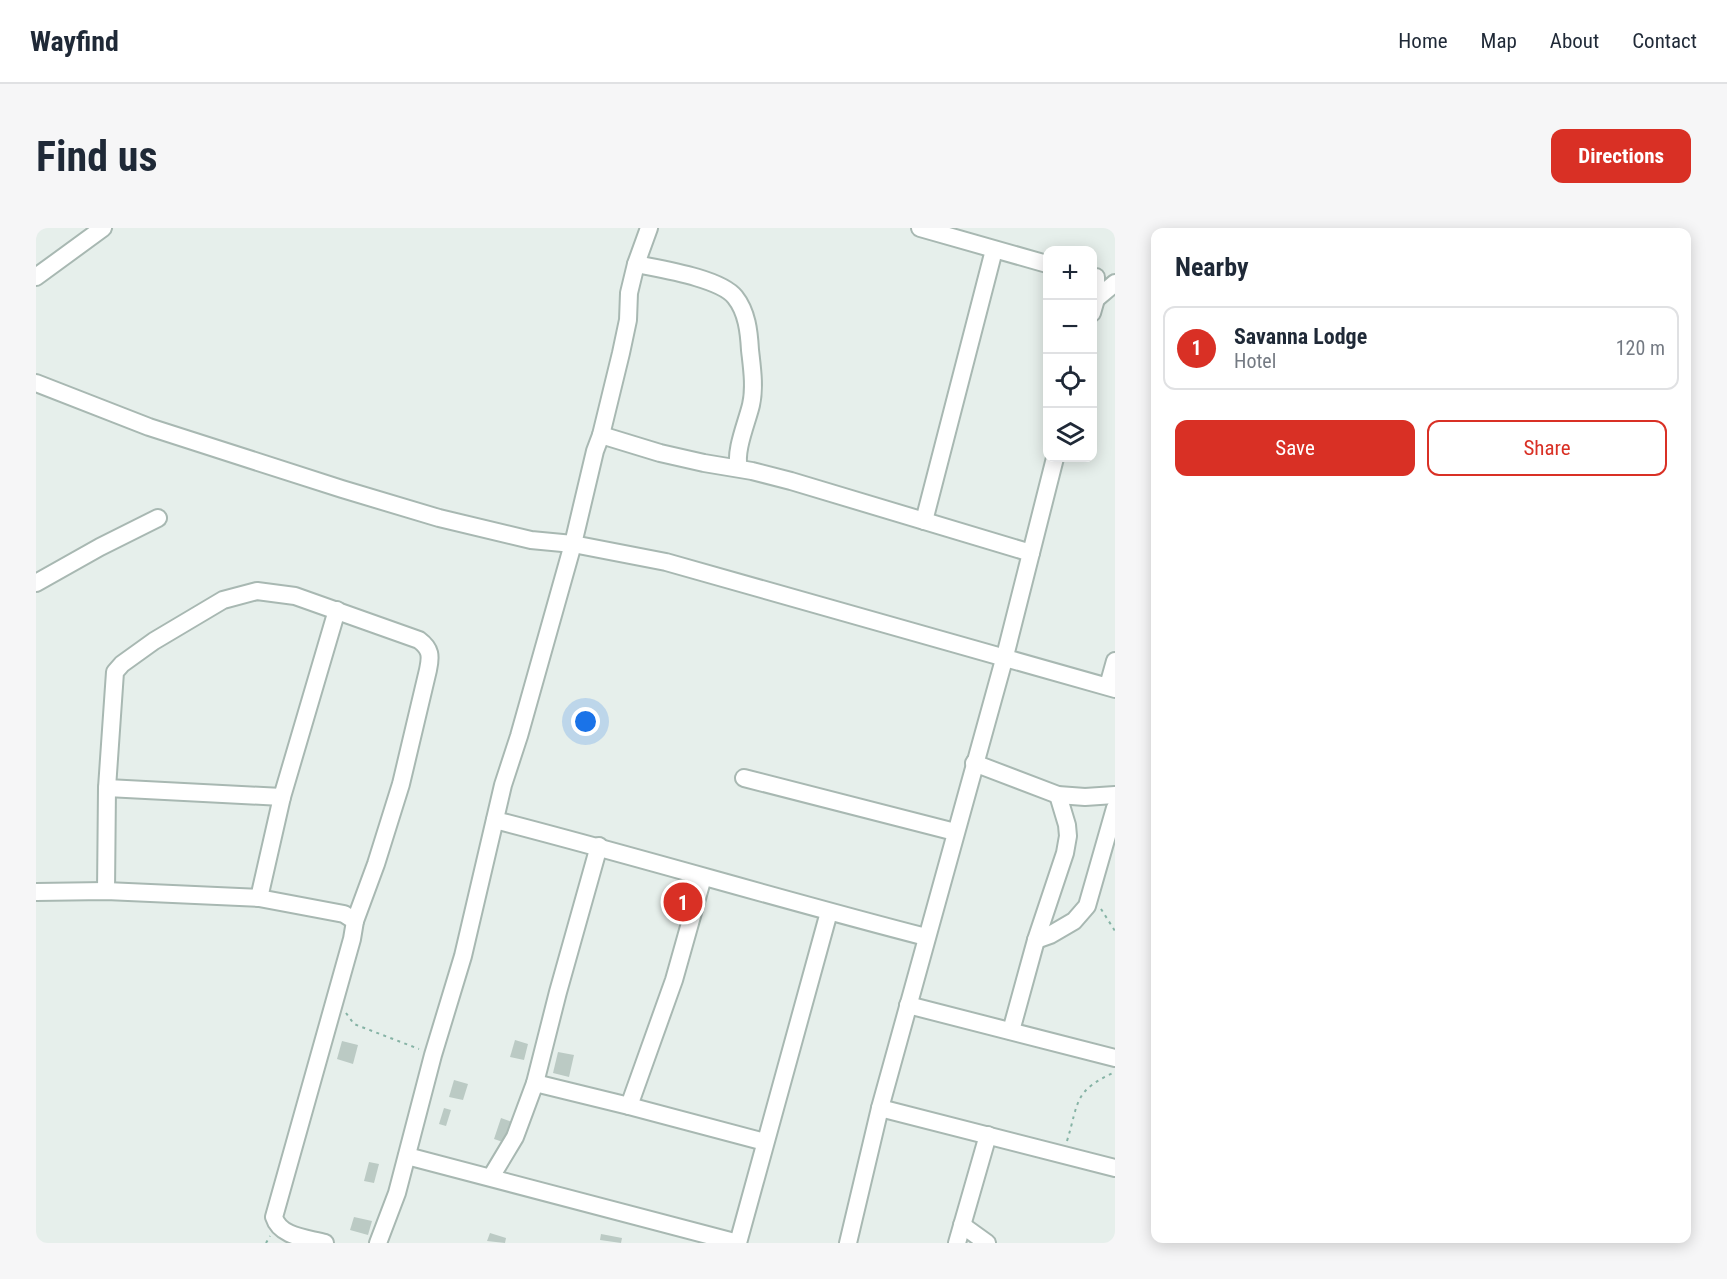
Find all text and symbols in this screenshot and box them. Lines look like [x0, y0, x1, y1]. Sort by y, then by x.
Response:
text: Wayfind [30, 25, 119, 58]
text: Home [1398, 29, 1448, 53]
text: Map [1481, 29, 1517, 53]
text: About [1550, 29, 1599, 53]
text: Contact [1632, 29, 1697, 53]
button: Directions [1551, 129, 1691, 183]
text: Find us [36, 132, 157, 181]
map controls [1043, 246, 1097, 462]
button: + [1043, 246, 1097, 300]
text: Nearby [1175, 252, 1249, 282]
button: − [1043, 300, 1097, 354]
text: Savanna Lodge [1234, 324, 1367, 349]
text: 1 [1191, 336, 1202, 360]
text: 120 m [1616, 336, 1665, 360]
text: Hotel [1234, 349, 1276, 373]
button: locate [1043, 354, 1097, 408]
button: layers [1043, 408, 1097, 462]
button: Save [1175, 420, 1415, 476]
button: Share [1427, 420, 1667, 476]
your location [571, 707, 600, 736]
pin: 1 [664, 880, 702, 924]

